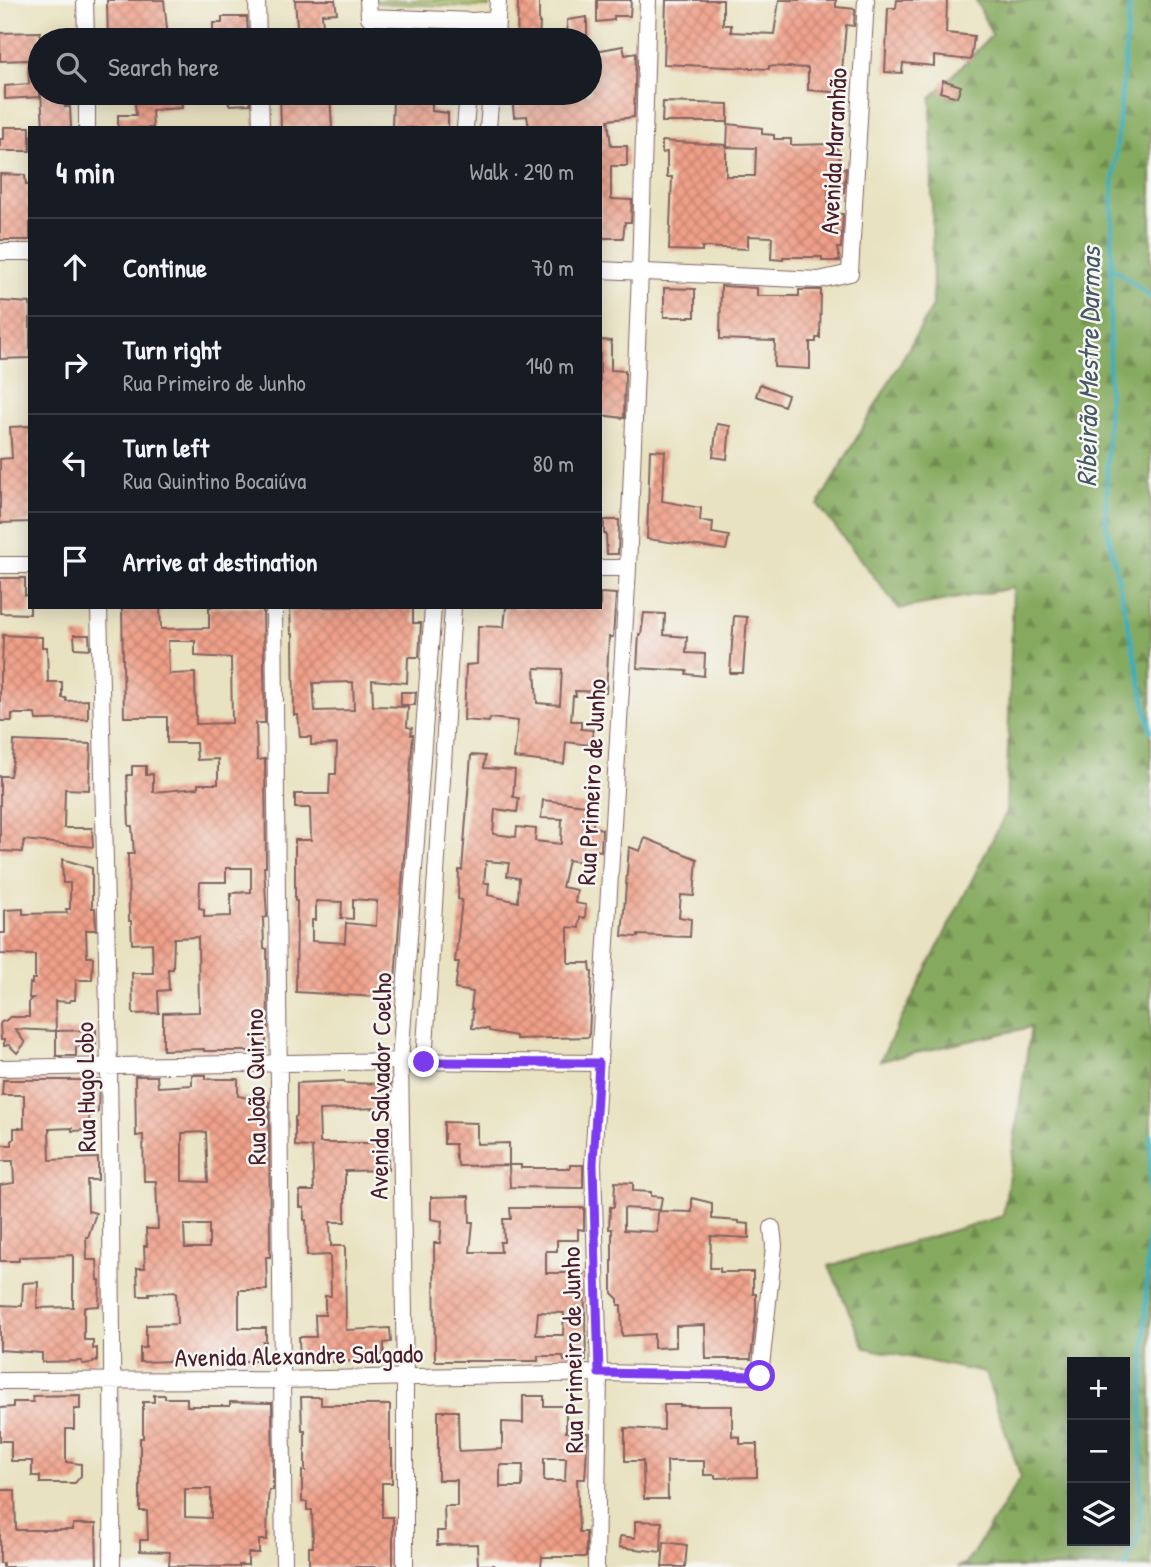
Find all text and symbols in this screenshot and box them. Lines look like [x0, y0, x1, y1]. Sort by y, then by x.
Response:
search box [28, 28, 602, 105]
icon: search [52, 48, 90, 86]
text: Search here [108, 49, 219, 84]
street label: Avenida Maranhão [811, 67, 855, 235]
text: 4 min [56, 152, 115, 192]
text: Walk · 290 m [470, 156, 574, 187]
water label: Ribeirão Mestre Darmas [1067, 245, 1109, 487]
icon: ahead [56, 248, 94, 286]
text: Continue [123, 250, 207, 285]
text: 70 m [531, 252, 574, 283]
text: Turn right [123, 332, 221, 367]
icon: right [56, 346, 94, 384]
text: 140 m [526, 350, 574, 381]
text: Rua Primeiro de Junho [123, 367, 306, 398]
text: Turn left [123, 430, 209, 465]
icon: left [56, 444, 94, 482]
text: 80 m [533, 448, 574, 479]
text: Rua Quintino Bocaiúva [123, 465, 306, 496]
icon: arrive [56, 542, 94, 580]
text: Arrive at destination [123, 544, 318, 579]
street label: Rua Primeiro de Junho [568, 678, 614, 886]
street label: Avenida Salvador Coelho [361, 972, 399, 1200]
street label: Rua João Quirino [236, 1008, 274, 1166]
street label: Rua Hugo Lobo [66, 1022, 104, 1152]
route end [408, 1046, 439, 1077]
street label: Rua Primeiro de Junho [553, 1246, 591, 1454]
street label: Avenida Alexandre Salgado [174, 1335, 424, 1375]
map controls [1067, 1357, 1130, 1546]
button: + [1067, 1357, 1130, 1420]
route start [744, 1360, 775, 1391]
button: − [1067, 1420, 1130, 1483]
button: layers [1067, 1483, 1130, 1546]

